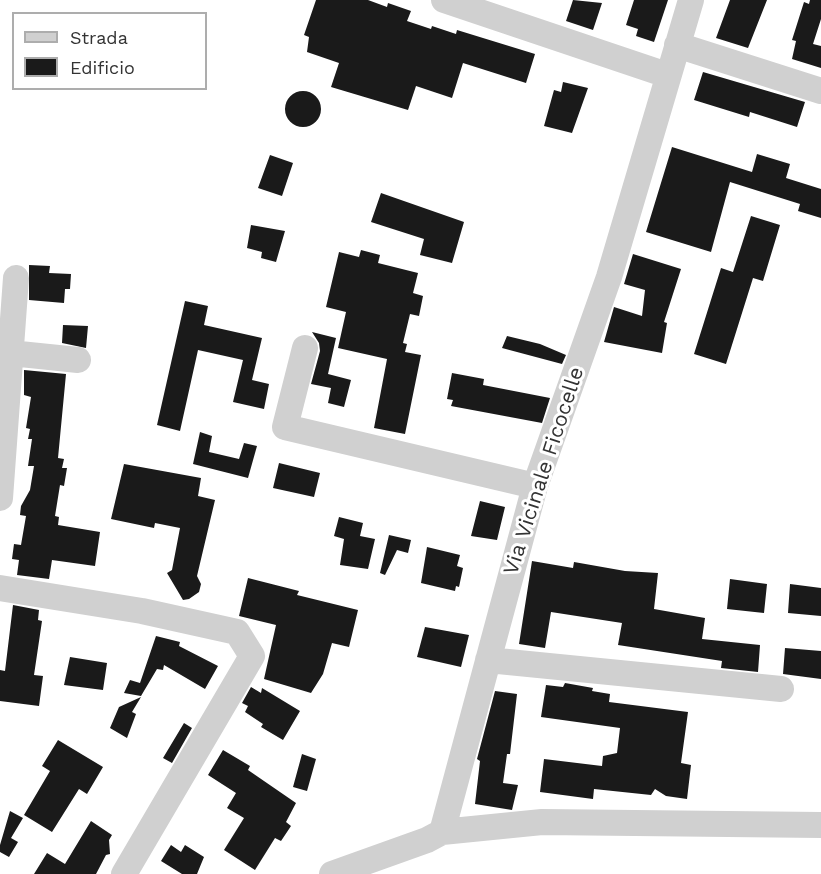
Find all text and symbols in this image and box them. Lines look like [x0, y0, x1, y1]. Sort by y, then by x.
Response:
legend [12, 12, 207, 90]
text: Strada [70, 27, 128, 48]
text: Edificio [70, 57, 135, 78]
street label: Via Vicinale Ficocelle [498, 364, 590, 578]

